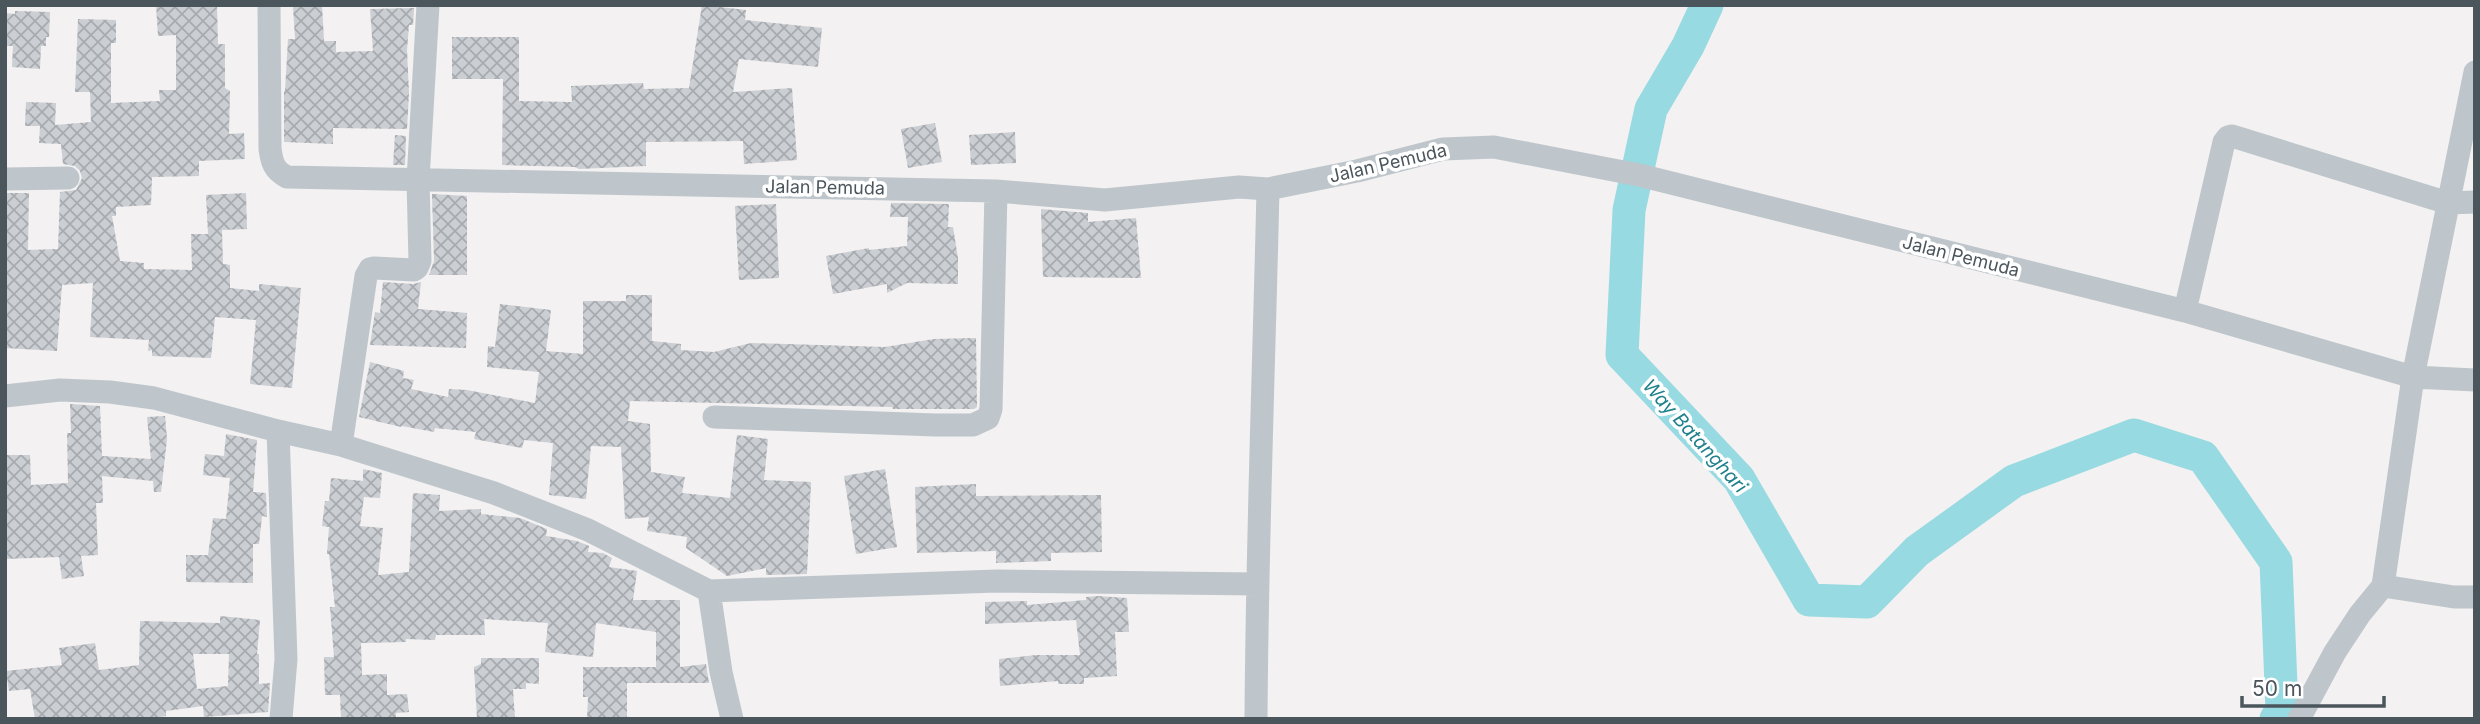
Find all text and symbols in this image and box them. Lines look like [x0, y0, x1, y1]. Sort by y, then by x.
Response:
street label: Jalan Pemuda [1327, 139, 1449, 187]
street label: Jalan Pemuda [765, 175, 885, 199]
street label: Jalan Pemuda [1900, 231, 2022, 281]
water label: Way Batanghari [1638, 374, 1752, 498]
scale bar [2242, 664, 2384, 708]
text: 50 m [2252, 676, 2302, 701]

